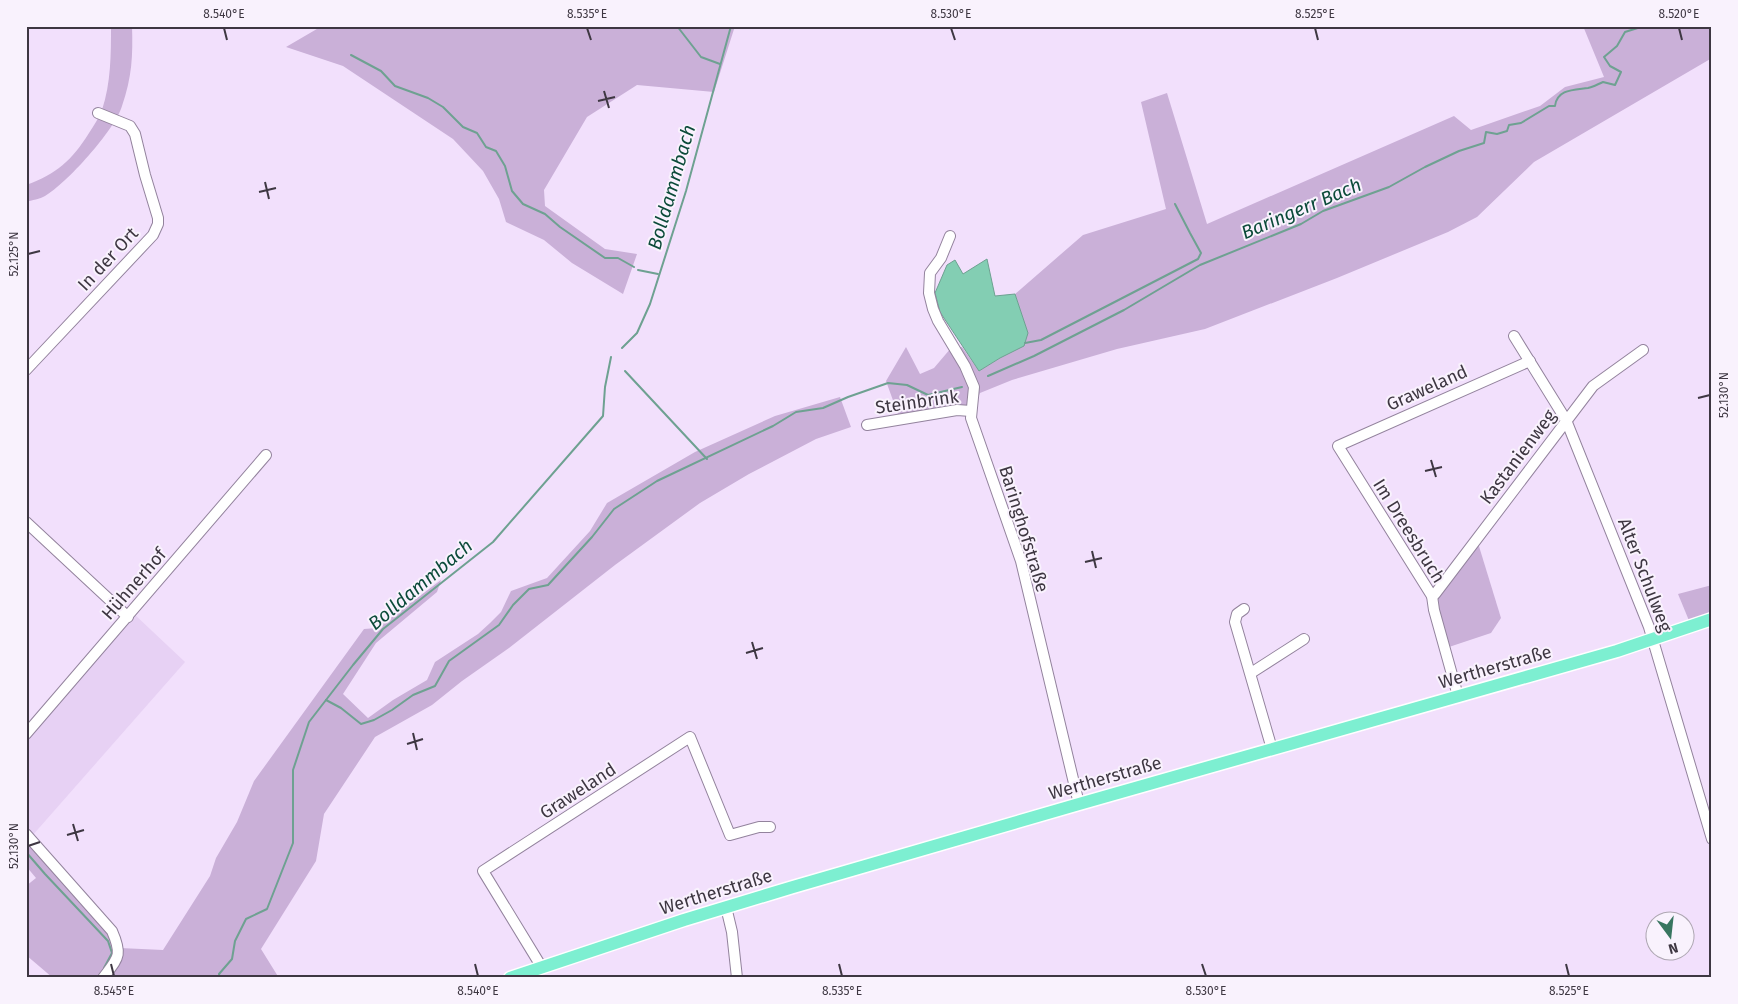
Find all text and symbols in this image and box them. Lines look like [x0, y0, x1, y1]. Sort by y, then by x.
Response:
text: 8.540°E [203, 7, 245, 21]
text: 8.535°E [567, 7, 607, 21]
text: 8.530°E [931, 7, 971, 21]
text: 8.525°E [1295, 7, 1335, 21]
text: 8.520°E [1659, 7, 1699, 21]
water label: Bolldammbach [643, 122, 700, 252]
water label: Baringerr Bach [1238, 173, 1365, 244]
street label: In der Ort [73, 222, 143, 295]
text: 52.125°N [7, 232, 21, 277]
street label: Graweland [1383, 360, 1471, 416]
text: 52.130°N [1717, 372, 1731, 418]
street label: Steinbrink [874, 385, 961, 419]
street label: Kastanienweg [1475, 405, 1561, 509]
street label: Baringhofstraße [994, 463, 1054, 595]
street label: Im Dreesbruch [1368, 475, 1450, 587]
street label: Alter Schulweg [1613, 515, 1677, 636]
water label: Bolldammbach [363, 534, 477, 635]
street label: Hühnerhof [97, 542, 172, 624]
street label: Wertherstraße [1436, 640, 1554, 694]
street label: Wertherstraße [1046, 751, 1164, 805]
street label: Graweland [536, 758, 620, 824]
text: 52.130°N [7, 823, 21, 869]
street label: Wertherstraße [657, 864, 775, 920]
north arrow [1646, 912, 1696, 962]
text: N [1667, 939, 1680, 957]
text: 8.545°E [94, 984, 134, 998]
text: 8.540°E [457, 984, 499, 998]
text: 8.535°E [822, 984, 862, 998]
text: 8.530°E [1186, 984, 1226, 998]
text: 8.525°E [1549, 984, 1589, 998]

